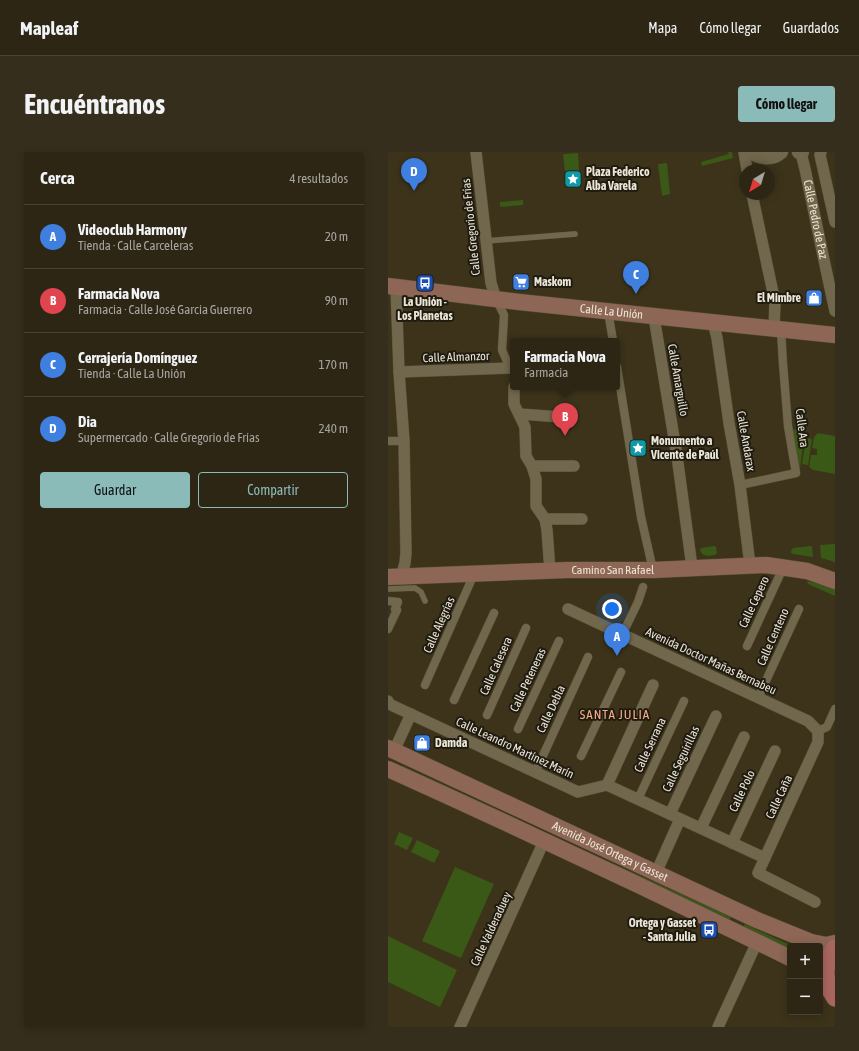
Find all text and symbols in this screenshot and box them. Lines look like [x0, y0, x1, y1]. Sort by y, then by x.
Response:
text: Mapleaf [20, 17, 78, 39]
text: Mapa [648, 20, 677, 36]
text: Cómo llegar [699, 20, 761, 36]
text: Guardados [783, 20, 839, 36]
button: Cómo llegar [738, 86, 835, 122]
text: Encuéntranos [24, 88, 165, 120]
pin: D [401, 158, 427, 191]
north arrow [739, 164, 775, 200]
place label: Plaza Federico Alba Varela [585, 165, 650, 193]
text: Cerca [40, 168, 75, 188]
place icon: Plaza Federico Alba Varela [563, 169, 583, 189]
text: 4 resultados [289, 171, 348, 186]
street label: Calle Gregorio de Frías [459, 178, 483, 276]
street label: Calle Pedro de Paz [800, 179, 831, 261]
text: Videoclub Harmony [78, 221, 187, 238]
text: A [50, 229, 56, 244]
text: 20 m [325, 229, 348, 244]
text: Tienda · Calle Carceleras [78, 238, 193, 253]
pin: C [623, 261, 649, 294]
supermarket icon: Maskom [511, 272, 531, 292]
bus stop icon: La Unión - Los Planetas [415, 273, 435, 293]
place label: Maskom [534, 275, 572, 289]
text: Farmacia Nova [78, 285, 160, 302]
shop icon: El Mimbre [804, 288, 824, 308]
place label: El Mimbre [757, 291, 802, 305]
text: B [50, 293, 56, 308]
text: 90 m [325, 293, 348, 308]
place label: La Unión - Los Planetas [397, 295, 453, 323]
street label: Calle La Unión [579, 301, 644, 322]
text: Farmacia · Calle José García Guerrero [78, 302, 252, 317]
popup [510, 338, 620, 390]
street label: Calle Amarguillo [665, 343, 691, 418]
text: Farmacia Nova [524, 348, 606, 365]
text: Cerrajería Domínguez [78, 349, 197, 366]
street label: Calle Almanzor [422, 349, 490, 365]
text: C [50, 357, 56, 372]
text: 170 m [319, 357, 348, 372]
text: Farmacia [524, 365, 568, 380]
text: Tienda · Calle La Unión [78, 366, 186, 381]
pin: B [552, 403, 578, 436]
street label: Calle Ara [793, 408, 811, 448]
street label: Calle Andarax [734, 410, 758, 472]
text: Dia [78, 413, 97, 430]
text: D [49, 421, 57, 436]
text: 240 m [319, 421, 348, 436]
text: Supermercado · Calle Gregorio de Frías [78, 430, 260, 445]
place label: Monumento a Vicente de Paúl [650, 434, 720, 462]
place icon: Monumento a Vicente de Paúl [628, 438, 648, 458]
button: Guardar [40, 472, 190, 508]
button: Compartir [198, 472, 348, 508]
street label: Camino San Rafael [571, 563, 655, 577]
street label: Calle Cepero [736, 574, 772, 630]
street label: Calle Alegrías [420, 595, 458, 655]
your location [602, 599, 622, 619]
street label: Calle Centeno [754, 606, 792, 668]
pin: A [604, 623, 630, 656]
street label: Avenida Doctor Mañas Bernabeu [643, 625, 779, 698]
street label: Calle Calesera [477, 635, 515, 697]
street label: Calle Peteneras [507, 646, 549, 714]
street label: Calle Debla [534, 683, 568, 735]
district label: SANTA JULIA [580, 707, 650, 722]
street label: Calle Leandro Martínez Marín [454, 714, 576, 782]
street label: Calle Serrana [631, 715, 669, 775]
street label: Calle Seguirillas [660, 724, 702, 794]
shop icon: Damda [412, 733, 432, 753]
place label: Damda [435, 736, 468, 750]
street label: Calle Polo [726, 768, 758, 814]
street label: Calle Caña [763, 773, 795, 821]
street label: Avenida José Ortega y Gasset [550, 819, 671, 885]
street label: Calle Valderaduey [468, 890, 514, 968]
place label: Ortega y Gasset - Santa Julia [629, 916, 697, 944]
bus stop icon: Ortega y Gasset - Santa Julia [699, 920, 719, 940]
map controls [787, 943, 823, 1015]
button: + [787, 943, 823, 979]
button: − [787, 979, 823, 1015]

